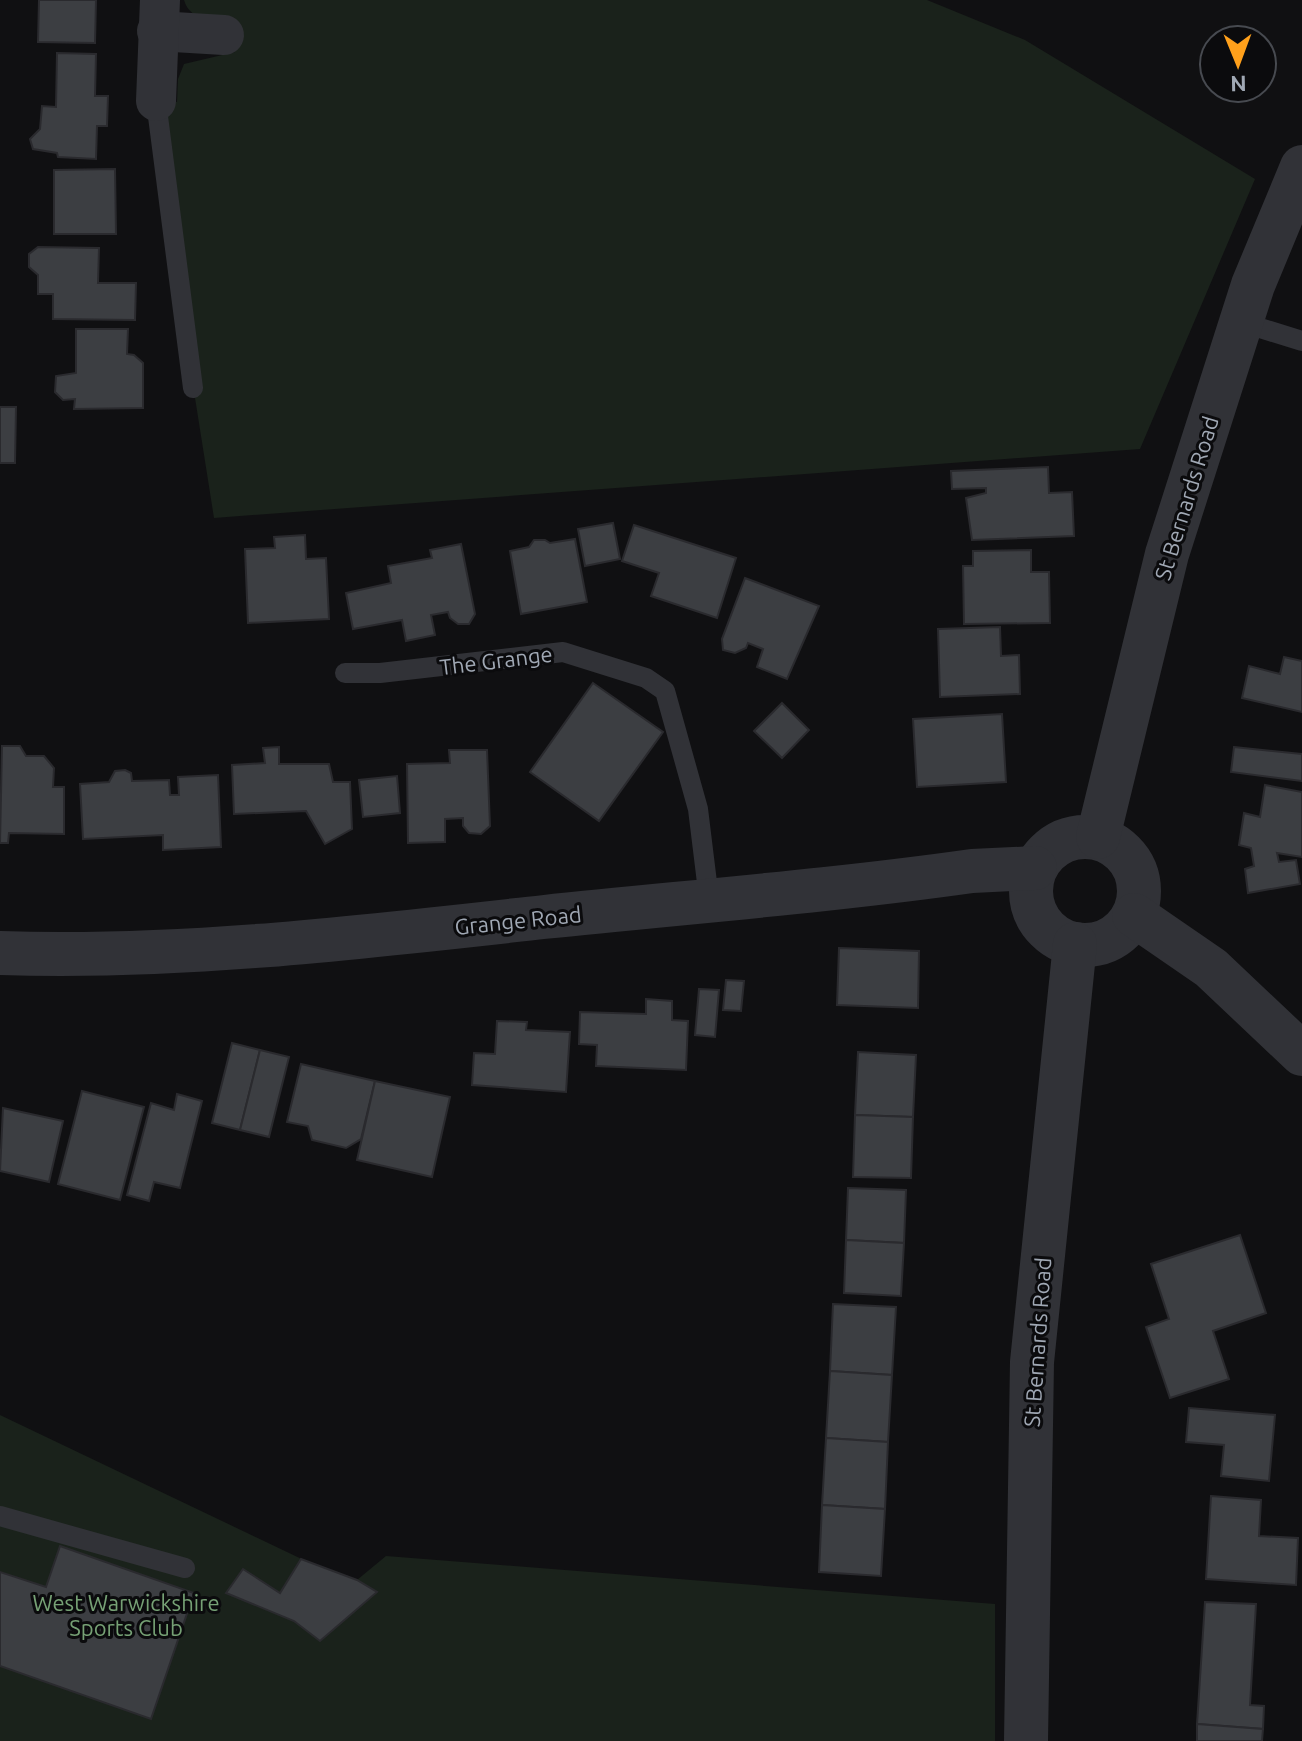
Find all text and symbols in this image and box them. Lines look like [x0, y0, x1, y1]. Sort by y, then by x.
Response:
north arrow [1198, 24, 1278, 104]
text: N [1230, 72, 1247, 97]
street label: St Bernards Road [1149, 413, 1223, 583]
street label: The Grange [438, 641, 554, 679]
street label: Grange Road [453, 901, 583, 939]
street label: St Bernards Road [1019, 1256, 1055, 1428]
park label: West Warwickshire Sports Club [32, 1590, 220, 1640]

